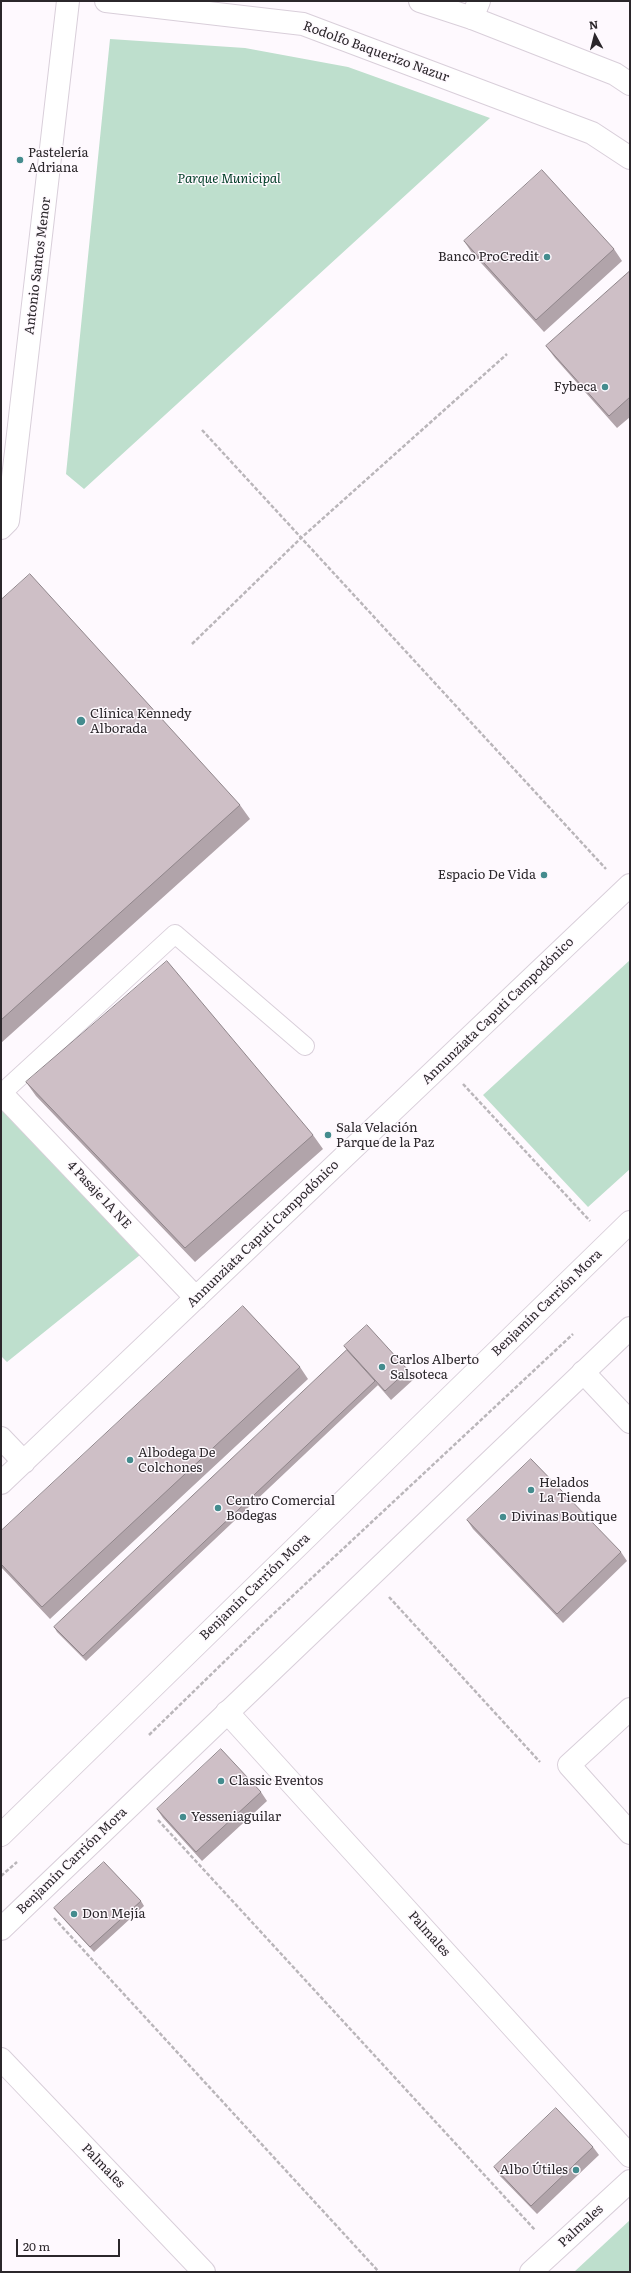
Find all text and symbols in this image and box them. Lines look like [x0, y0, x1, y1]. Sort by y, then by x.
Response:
north arrow [575, 16, 615, 56]
text: N [588, 16, 599, 33]
street label: Rodolfo Baquerizo Nazur [301, 18, 451, 86]
place label: Pastelería Adriana [28, 145, 89, 176]
marker: Pastelería Adriana [15, 155, 25, 165]
park label: Parque Municipal [177, 171, 281, 187]
street label: Antonio Santos Menor [22, 196, 54, 336]
place label: Banco ProCredit [438, 249, 539, 265]
marker: Banco ProCredit [542, 252, 552, 262]
place label: Fybeca [554, 379, 597, 395]
marker: Fybeca [600, 382, 610, 392]
place label: Clínica Kennedy Alborada [90, 706, 192, 737]
marker: Clínica Kennedy Alborada [75, 715, 87, 727]
place label: Espacio De Vida [438, 867, 536, 883]
marker: Espacio De Vida [539, 870, 549, 880]
street label: Annunziata Caputi Campodónico [419, 934, 577, 1088]
place label: Sala Velación Parque de la Paz [336, 1120, 434, 1151]
marker: Sala Velación Parque de la Paz [323, 1130, 333, 1140]
street label: Annunziata Caputi Campodónico [184, 1157, 342, 1311]
street label: 4 Pasaje 1A NE [64, 1158, 134, 1232]
street label: Benjamín Carrión Mora [489, 1246, 605, 1360]
place label: Carlos Alberto Salsoteca [390, 1352, 479, 1383]
marker: Carlos Alberto Salsoteca [377, 1362, 387, 1372]
place label: Albodega De Colchones [138, 1445, 215, 1476]
marker: Albodega De Colchones [125, 1455, 135, 1465]
place label: Helados La Tienda [539, 1475, 601, 1506]
marker: Helados La Tienda [526, 1485, 536, 1495]
place label: Centro Comercial Bodegas [226, 1493, 335, 1524]
marker: Centro Comercial Bodegas [213, 1503, 223, 1513]
place label: Divinas Boutique [511, 1509, 617, 1525]
marker: Divinas Boutique [498, 1512, 508, 1522]
street label: Benjamín Carrión Mora [197, 1530, 313, 1644]
place label: Classic Eventos [229, 1773, 323, 1789]
marker: Classic Eventos [216, 1776, 226, 1786]
street label: Benjamín Carrión Mora [14, 1804, 130, 1918]
place label: Yesseniaguilar [191, 1809, 281, 1825]
marker: Yesseniaguilar [178, 1812, 188, 1822]
place label: Don Mejía [82, 1906, 146, 1922]
street label: Palmales [405, 1908, 453, 1960]
marker: Don Mejía [69, 1909, 79, 1919]
street label: Palmales [78, 2141, 128, 2191]
place label: Albo Útiles [500, 2162, 568, 2178]
marker: Albo Útiles [571, 2165, 581, 2175]
street label: Palmales [555, 2201, 607, 2251]
scale bar [18, 2231, 122, 2257]
text: 20 m [23, 2237, 50, 2255]

